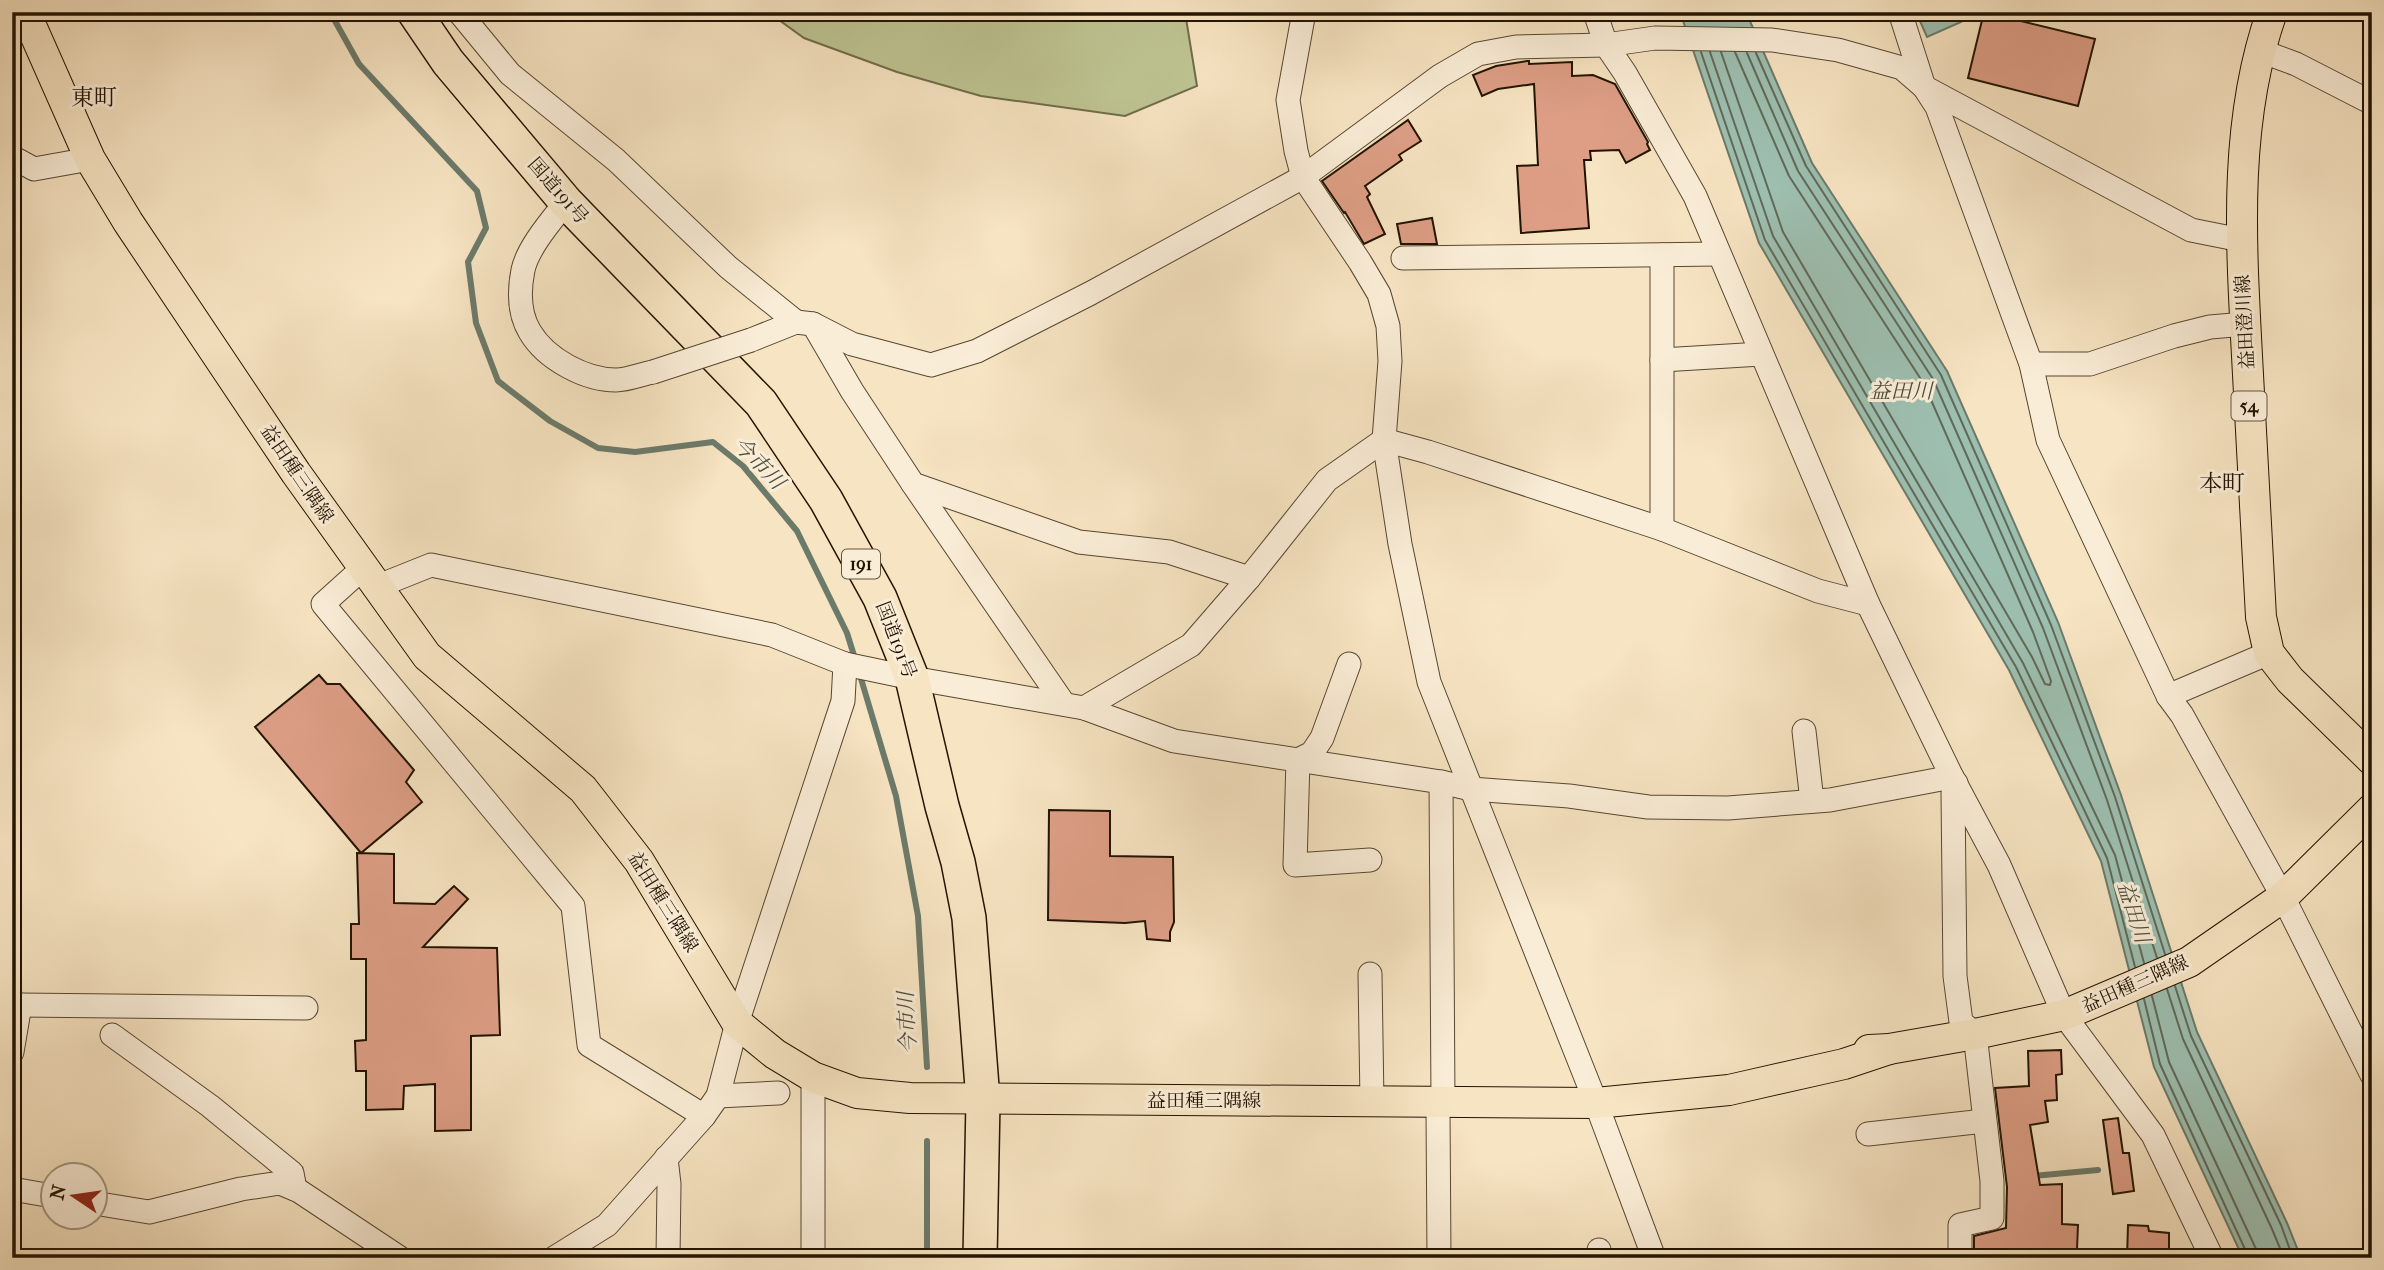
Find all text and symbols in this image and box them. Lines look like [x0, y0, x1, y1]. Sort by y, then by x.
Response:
district label: 東町 [71, 84, 117, 111]
street label: 国道191号 [523, 153, 593, 229]
street label: 益田澄川線 [2232, 274, 2258, 370]
water label: 益田川 [1870, 379, 1934, 403]
road number: 54 [2232, 392, 2266, 420]
street label: 益田種三隅線 [256, 421, 338, 527]
water label: 今市川 [728, 432, 791, 495]
district label: 本町 [2199, 470, 2245, 497]
road number: 191 [842, 550, 880, 578]
street label: 国道191号 [871, 598, 921, 682]
street label: 益田種三隅線 [623, 848, 703, 956]
water label: 益田川 [2113, 878, 2156, 948]
street label: 益田種三隅線 [2078, 951, 2192, 1017]
water label: 今市川 [893, 989, 921, 1055]
street label: 益田種三隅線 [1147, 1090, 1261, 1112]
north arrow [38, 1162, 108, 1232]
text: N [46, 1182, 71, 1202]

